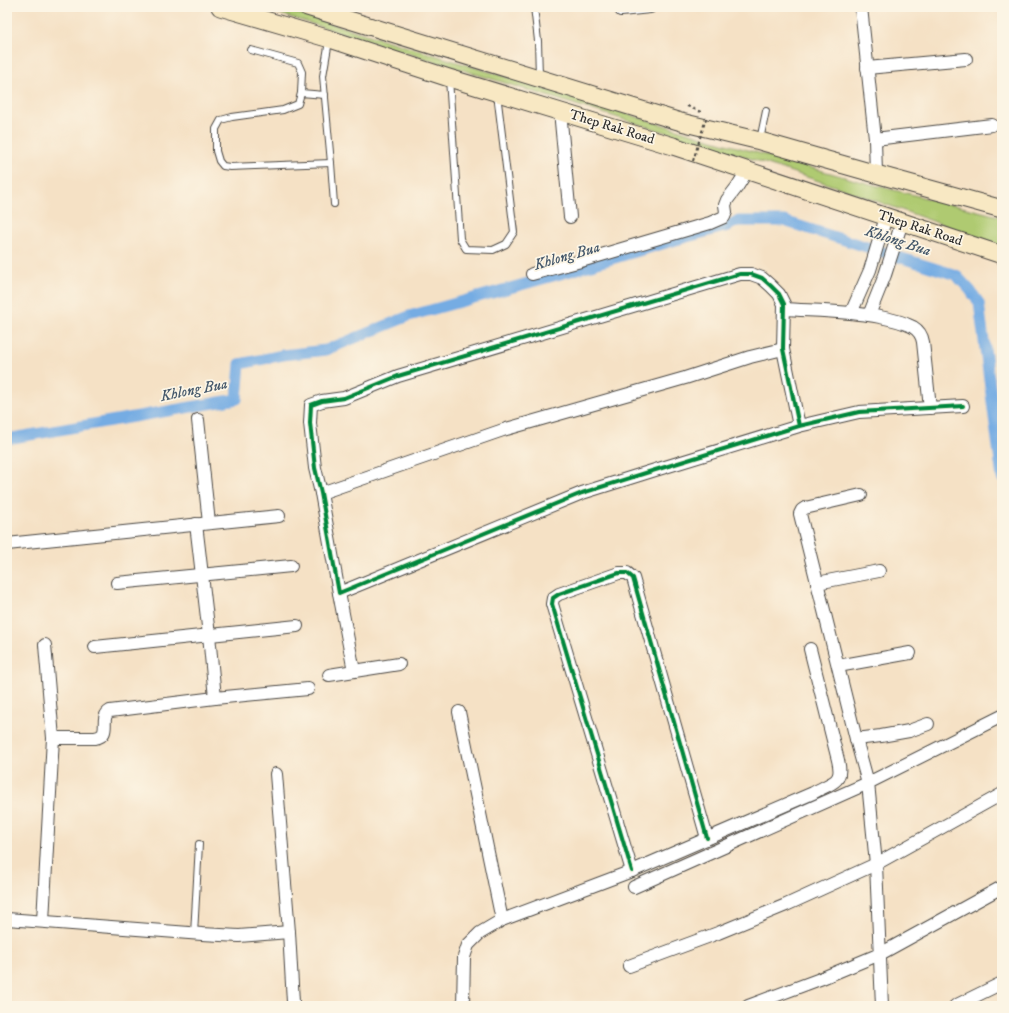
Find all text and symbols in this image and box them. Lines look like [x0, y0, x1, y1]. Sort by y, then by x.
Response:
street label: Thep Rak Road [567, 106, 657, 148]
street label: Thep Rak Road [875, 206, 965, 250]
water label: Khlong Bua [862, 221, 933, 261]
water label: Khlong Bua [531, 238, 602, 275]
water label: Khlong Bua [158, 374, 229, 406]

